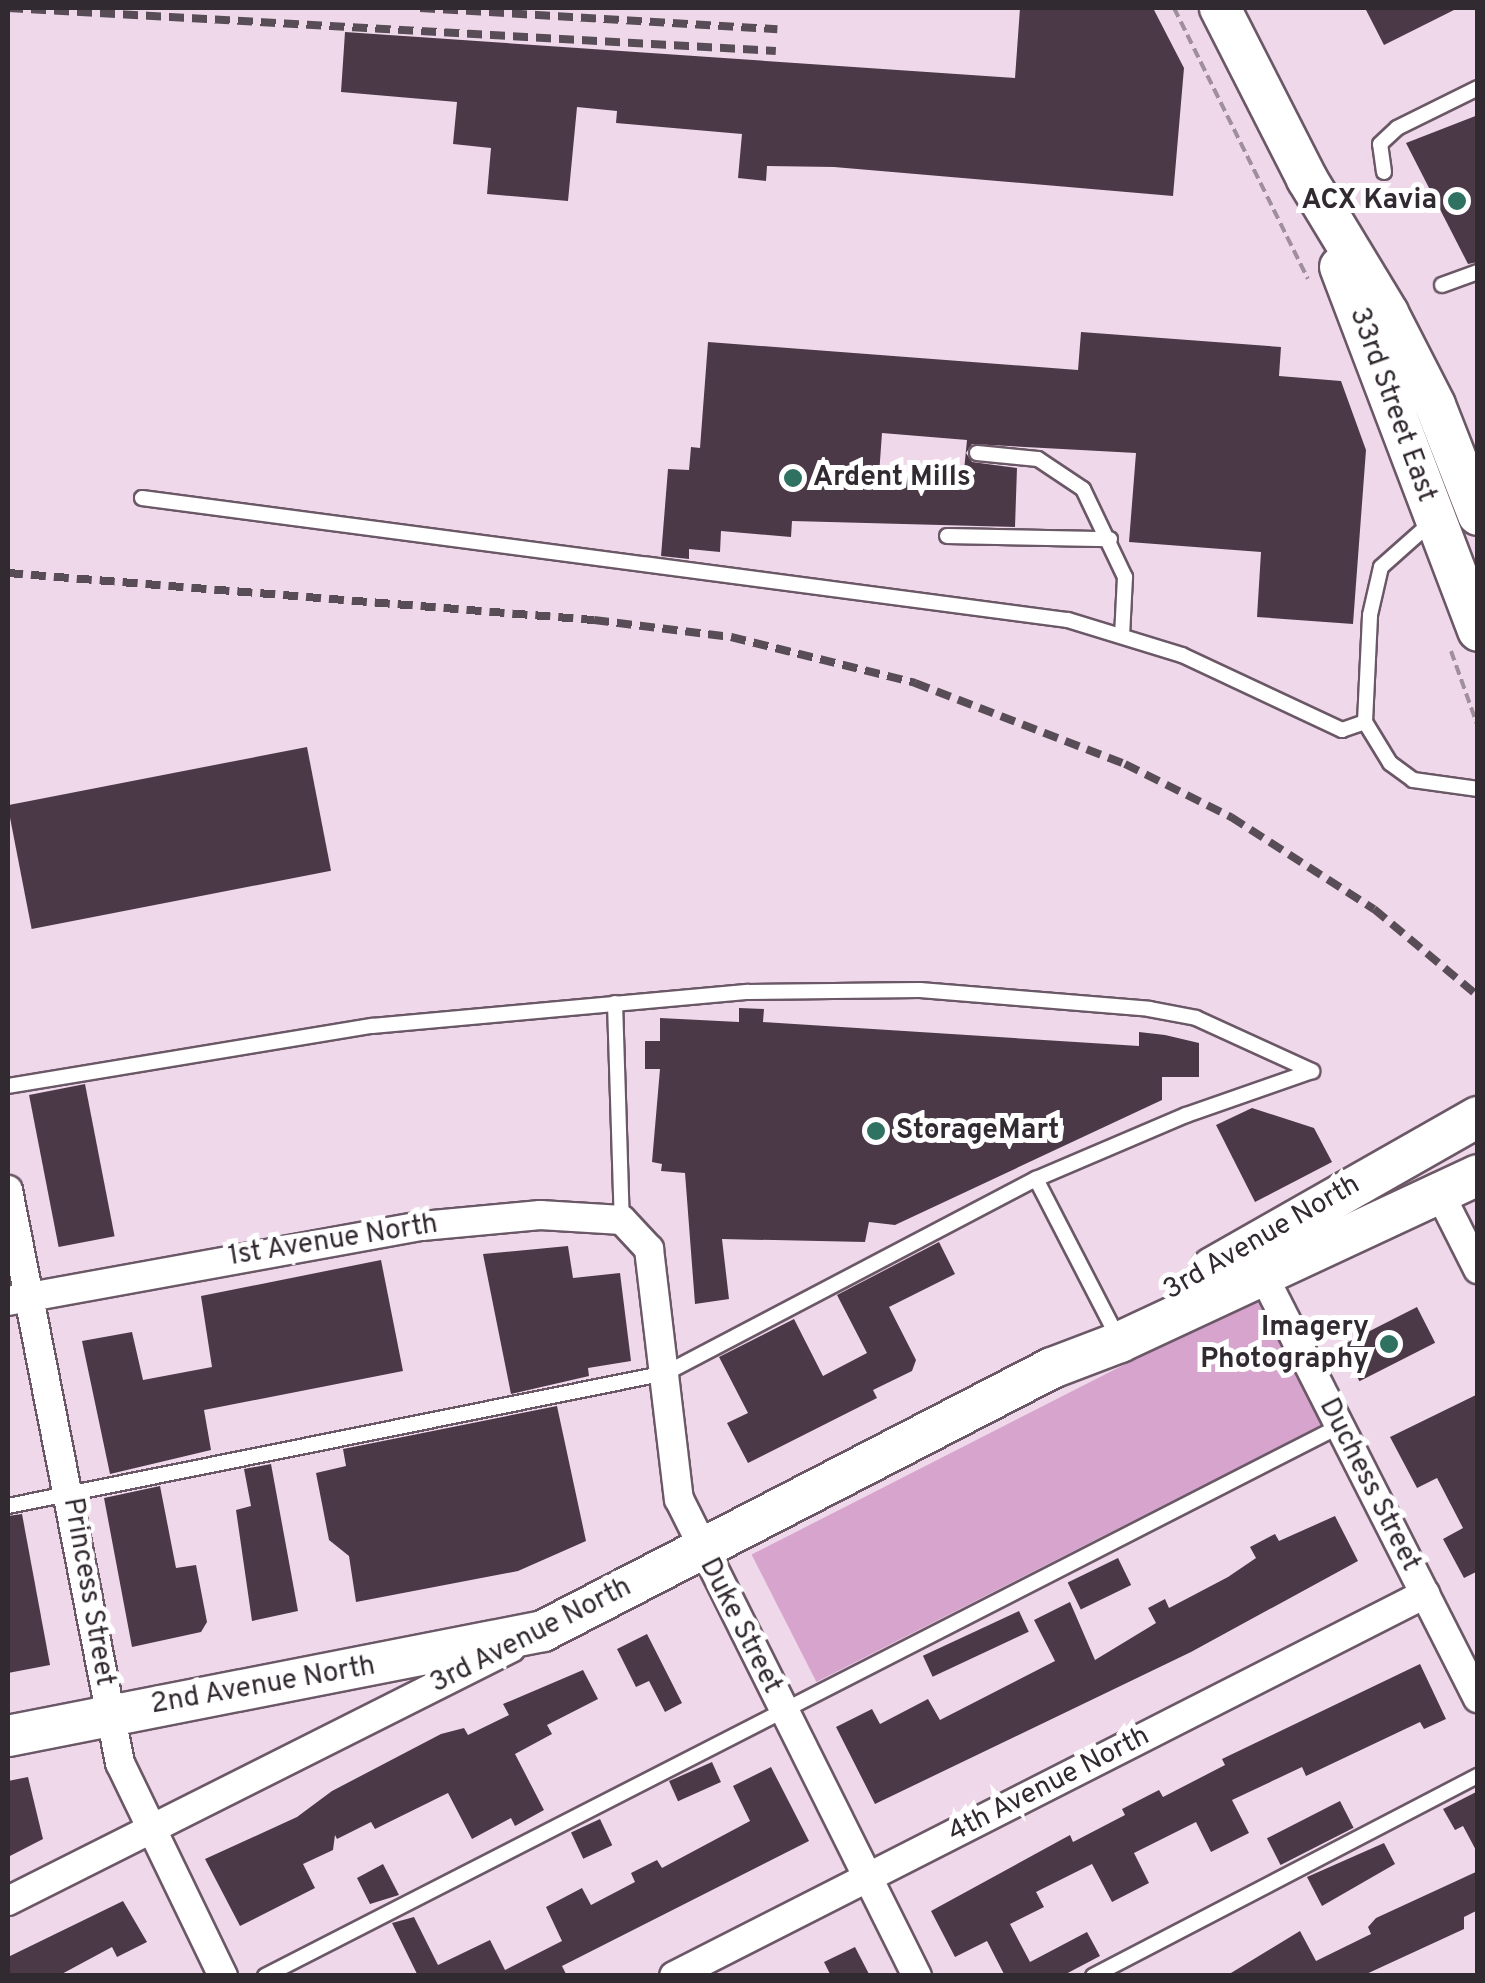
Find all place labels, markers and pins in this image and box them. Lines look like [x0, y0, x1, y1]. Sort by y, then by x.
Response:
place label: ACX Kavia [1301, 184, 1437, 218]
marker: ACX Kavia [1446, 190, 1468, 212]
place label: Ardent Mills [813, 461, 971, 495]
marker: Ardent Mills [782, 467, 804, 489]
place label: StorageMart [896, 1114, 1059, 1148]
marker: StorageMart [865, 1120, 887, 1142]
place label: Imagery Photography [1200, 1311, 1369, 1377]
marker: Imagery Photography [1378, 1333, 1400, 1355]

